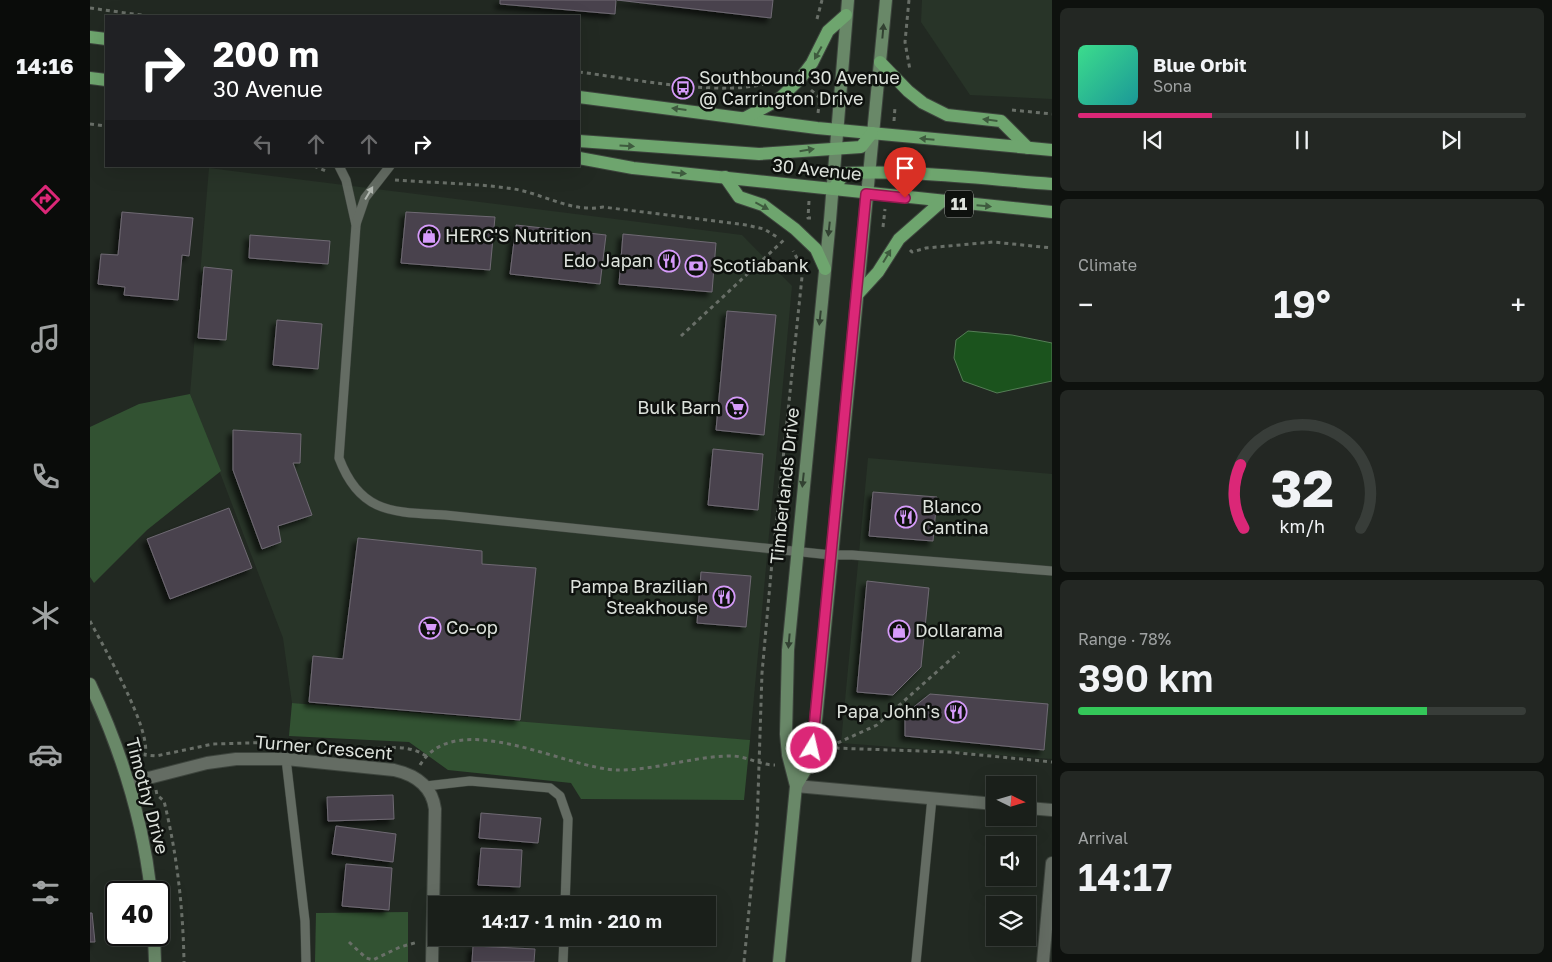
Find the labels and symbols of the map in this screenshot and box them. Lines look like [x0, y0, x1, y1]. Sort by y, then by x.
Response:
one-way arrow [879, 23, 887, 39]
one-way arrow [813, 46, 822, 60]
place label: Southbound 30 Avenue @ Carrington Drive [699, 66, 900, 109]
bus stop icon: Southbound 30 Avenue @ Carrington Drive [671, 76, 695, 100]
one-way arrow [671, 105, 687, 113]
one-way arrow [982, 116, 998, 124]
one-way arrow [919, 134, 935, 142]
one-way arrow [620, 142, 636, 150]
one-way arrow [799, 145, 815, 153]
pin [884, 147, 926, 198]
street label: 30 Avenue [771, 153, 863, 185]
one-way arrow [671, 169, 687, 177]
one-way arrow [364, 187, 374, 200]
road number: 11 [945, 190, 973, 218]
one-way arrow [755, 202, 769, 210]
one-way arrow [976, 202, 992, 210]
one-way arrow [825, 222, 833, 238]
shop icon: HERC'S Nutrition [417, 224, 441, 248]
place label: HERC'S Nutrition [445, 224, 592, 246]
place label: Edo Japan [563, 249, 653, 271]
restaurant icon: Edo Japan [657, 249, 681, 273]
one-way arrow [882, 250, 891, 263]
bank icon: Scotiabank [684, 254, 708, 278]
place label: Scotiabank [712, 254, 809, 276]
one-way arrow [816, 310, 824, 326]
place label: Bulk Barn [637, 396, 721, 418]
supermarket icon: Bulk Barn [725, 396, 749, 420]
street label: Timberlands Drive [765, 407, 803, 565]
one-way arrow [799, 472, 807, 488]
place label: Blanco Cantina [922, 495, 989, 538]
restaurant icon: Blanco Cantina [894, 505, 918, 529]
place label: Pampa Brazilian Steakhouse [570, 575, 708, 618]
restaurant icon: Pampa Brazilian Steakhouse [712, 585, 736, 609]
supermarket icon: Co-op [418, 616, 442, 640]
place label: Co-op [446, 616, 498, 638]
shop icon: Dollarama [887, 619, 911, 643]
place label: Dollarama [915, 619, 1003, 641]
one-way arrow [784, 634, 792, 650]
place label: Papa John's [836, 700, 940, 722]
restaurant icon: Papa John's [944, 700, 968, 724]
position arrow [785, 721, 837, 773]
street label: Turner Crescent [254, 730, 394, 764]
street label: Timothy Drive [122, 735, 174, 856]
north arrow [986, 776, 1036, 826]
speed limit sign: 40 [105, 881, 170, 946]

